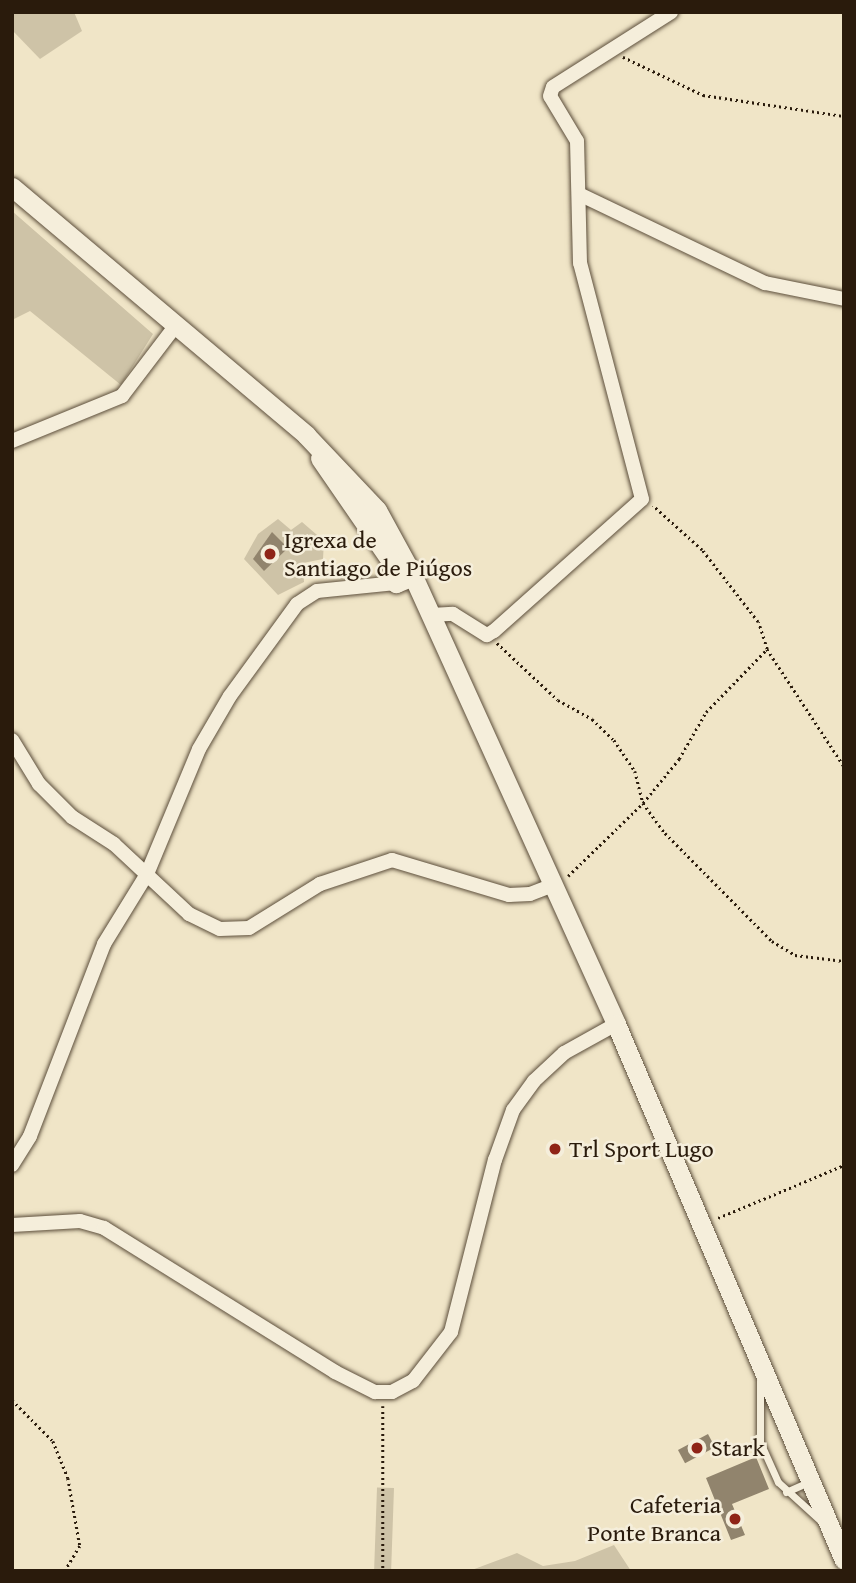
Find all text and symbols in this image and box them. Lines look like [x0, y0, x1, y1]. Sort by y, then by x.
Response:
place label: Igrexa de Santiago de Piúgos [284, 526, 472, 582]
marker: Igrexa de Santiago de Piúgos [262, 546, 278, 562]
place label: Trl Sport Lugo [569, 1135, 714, 1163]
marker: Trl Sport Lugo [547, 1141, 563, 1157]
place label: Stark [711, 1434, 765, 1462]
marker: Stark [689, 1440, 705, 1456]
place label: Cafeteria Ponte Branca [587, 1491, 721, 1547]
marker: Cafeteria Ponte Branca [727, 1511, 743, 1527]

